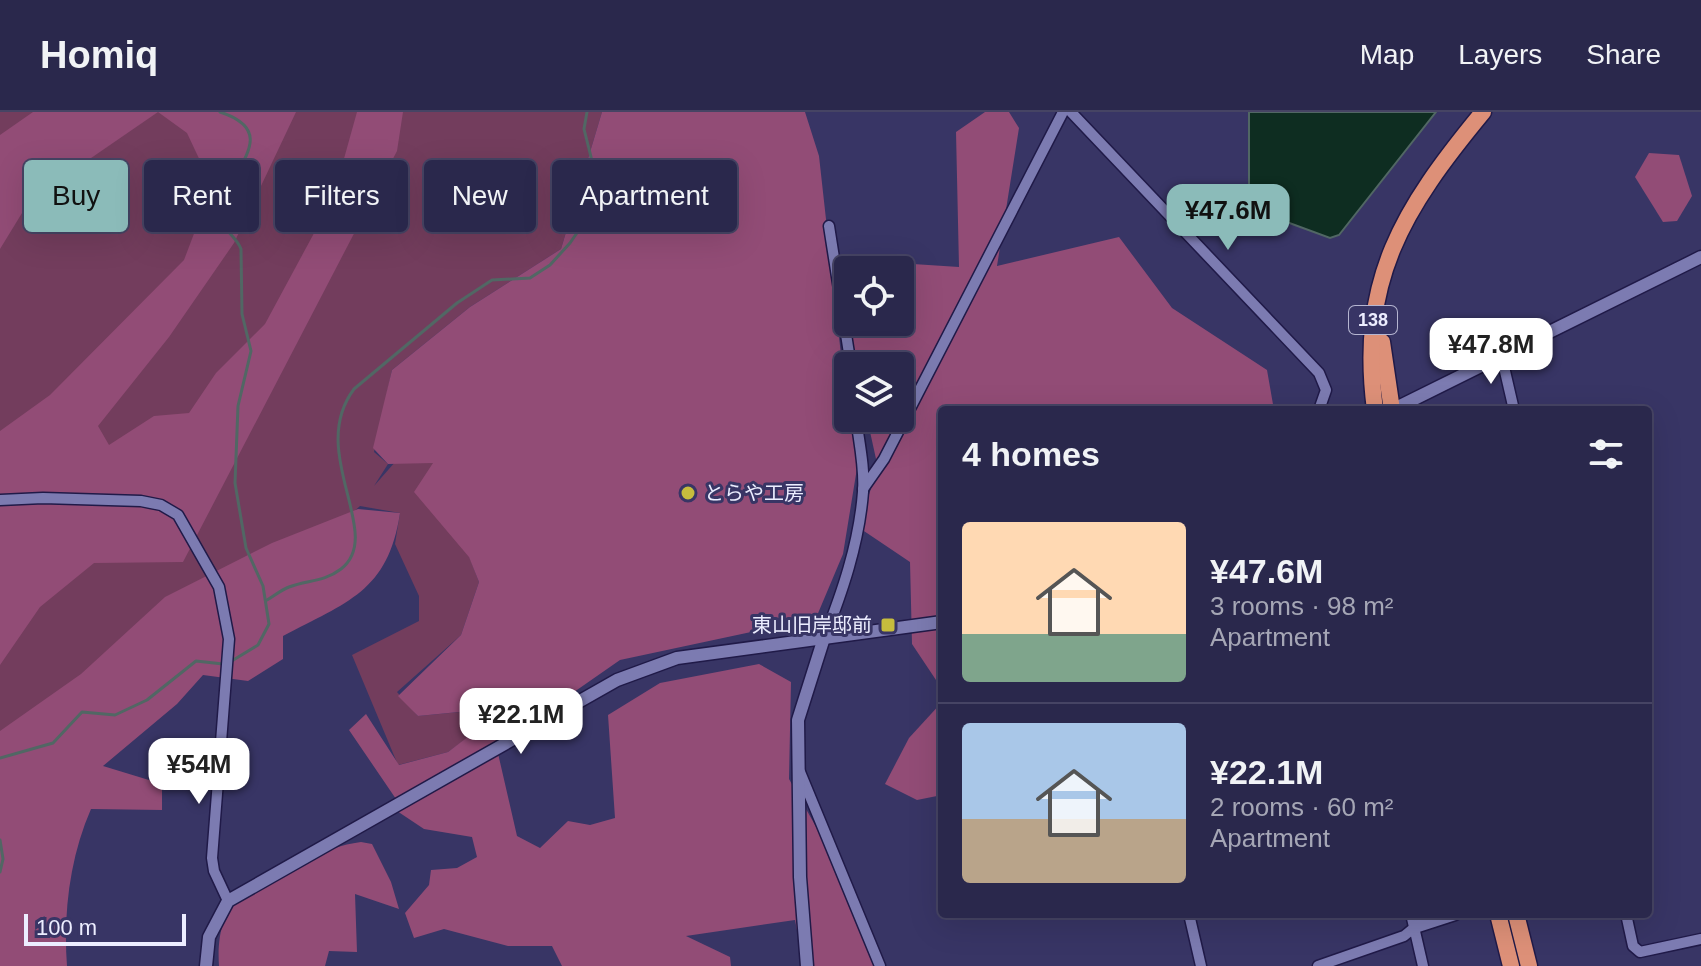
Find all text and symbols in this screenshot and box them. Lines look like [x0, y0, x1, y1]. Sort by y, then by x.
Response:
text: Homiq [40, 34, 158, 76]
text: Map [1360, 39, 1414, 70]
text: Layers [1458, 39, 1542, 70]
text: Share [1586, 39, 1661, 70]
chip: Buy [24, 160, 128, 232]
chip: Rent [144, 160, 259, 232]
chip: Filters [275, 160, 408, 232]
chip: New [424, 160, 536, 232]
chip: Apartment [552, 160, 737, 232]
pin: ¥47.6M [1163, 184, 1293, 252]
text: ¥47.6M [1185, 195, 1271, 225]
map controls [834, 256, 914, 432]
button: locate [834, 256, 914, 336]
road number: 138 [1349, 306, 1397, 334]
pin: ¥47.8M [1426, 318, 1556, 386]
text: ¥47.8M [1448, 329, 1534, 359]
button: layers [834, 352, 914, 432]
icon: filters [1584, 432, 1628, 476]
text: 4 homes [962, 435, 1100, 473]
place label: とらや工房 [704, 482, 804, 504]
marker: とらや工房 [679, 484, 697, 502]
text: ¥47.6M [1210, 552, 1323, 590]
icon: home [1026, 554, 1122, 650]
text: 3 rooms · 98 m² [1210, 591, 1394, 621]
place label: 東山旧岸邸前 [752, 614, 872, 636]
marker: 東山旧岸邸前 [879, 616, 897, 634]
text: Apartment [1210, 622, 1330, 652]
pin: ¥22.1M [456, 688, 586, 756]
text: ¥22.1M [478, 699, 564, 729]
pin: ¥54M [152, 738, 246, 806]
text: ¥54M [166, 749, 232, 779]
text: ¥22.1M [1210, 753, 1323, 791]
icon: home [1026, 755, 1122, 851]
text: 2 rooms · 60 m² [1210, 792, 1394, 822]
text: Apartment [1210, 823, 1330, 853]
scale bar [24, 910, 186, 946]
text: 100 m [36, 915, 97, 940]

